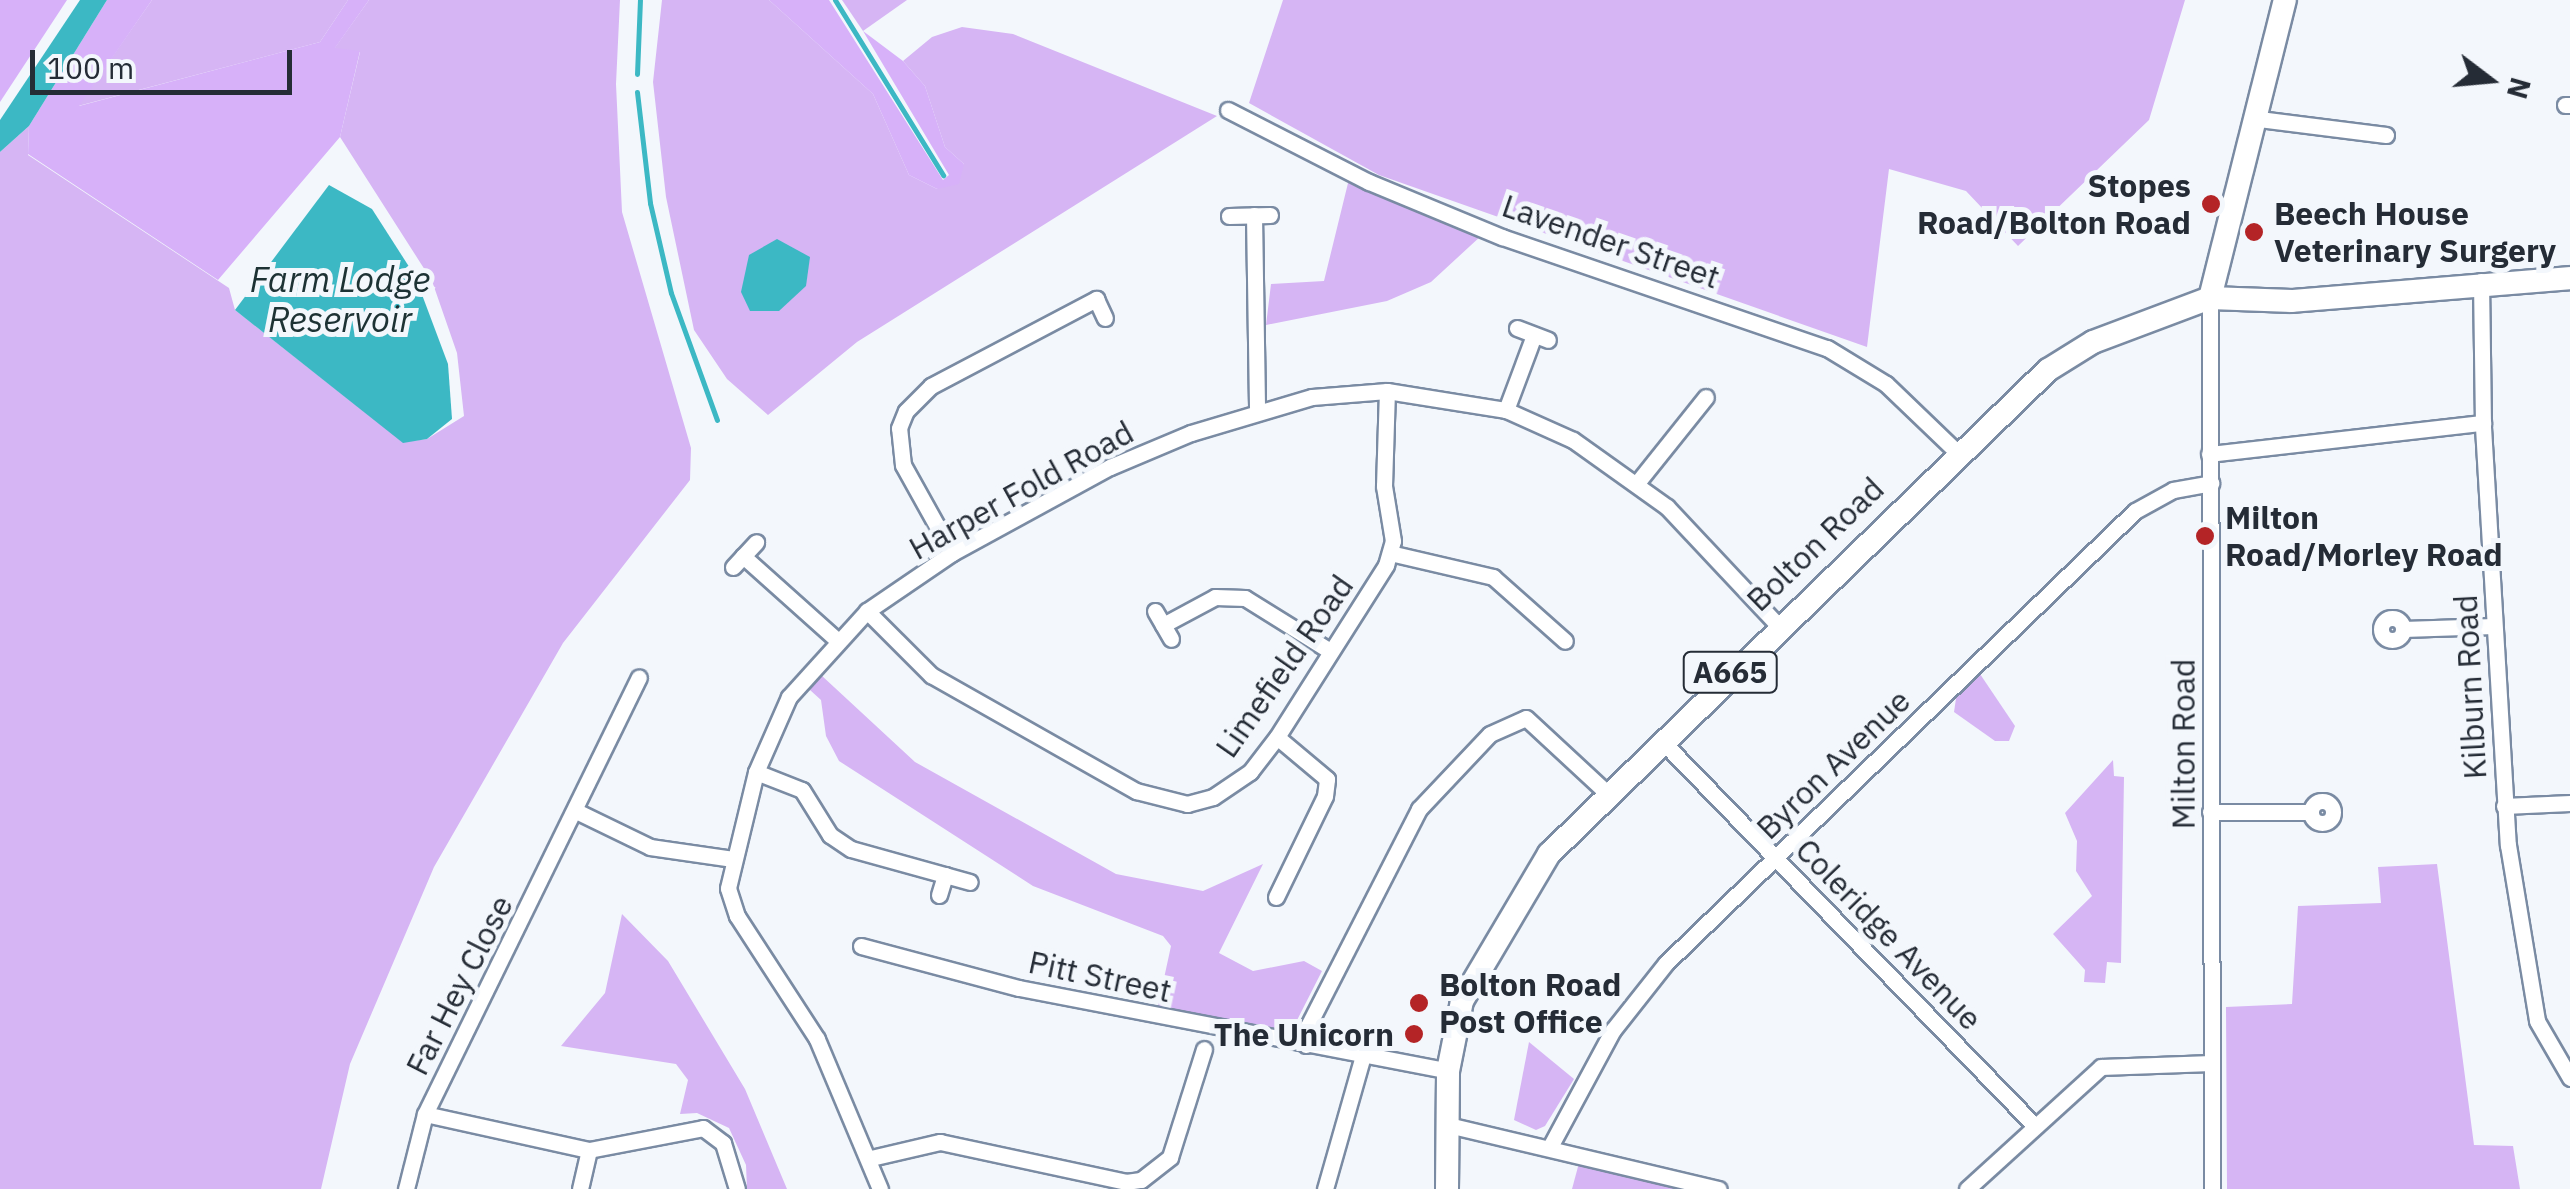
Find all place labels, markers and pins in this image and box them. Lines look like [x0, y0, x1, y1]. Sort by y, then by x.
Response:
place label: Stopes Road/Bolton Road [1917, 167, 2191, 242]
marker: Stopes Road/Bolton Road [2200, 193, 2222, 215]
place label: Beech House Veterinary Surgery [2274, 195, 2556, 270]
marker: Beech House Veterinary Surgery [2243, 221, 2265, 243]
place label: Milton Road/Morley Road [2225, 499, 2503, 574]
marker: Milton Road/Morley Road [2194, 525, 2216, 547]
place label: Bolton Road Post Office [1439, 966, 1622, 1041]
marker: Bolton Road Post Office [1408, 992, 1430, 1014]
place label: The Unicorn [1214, 1015, 1394, 1053]
marker: The Unicorn [1403, 1023, 1425, 1045]

